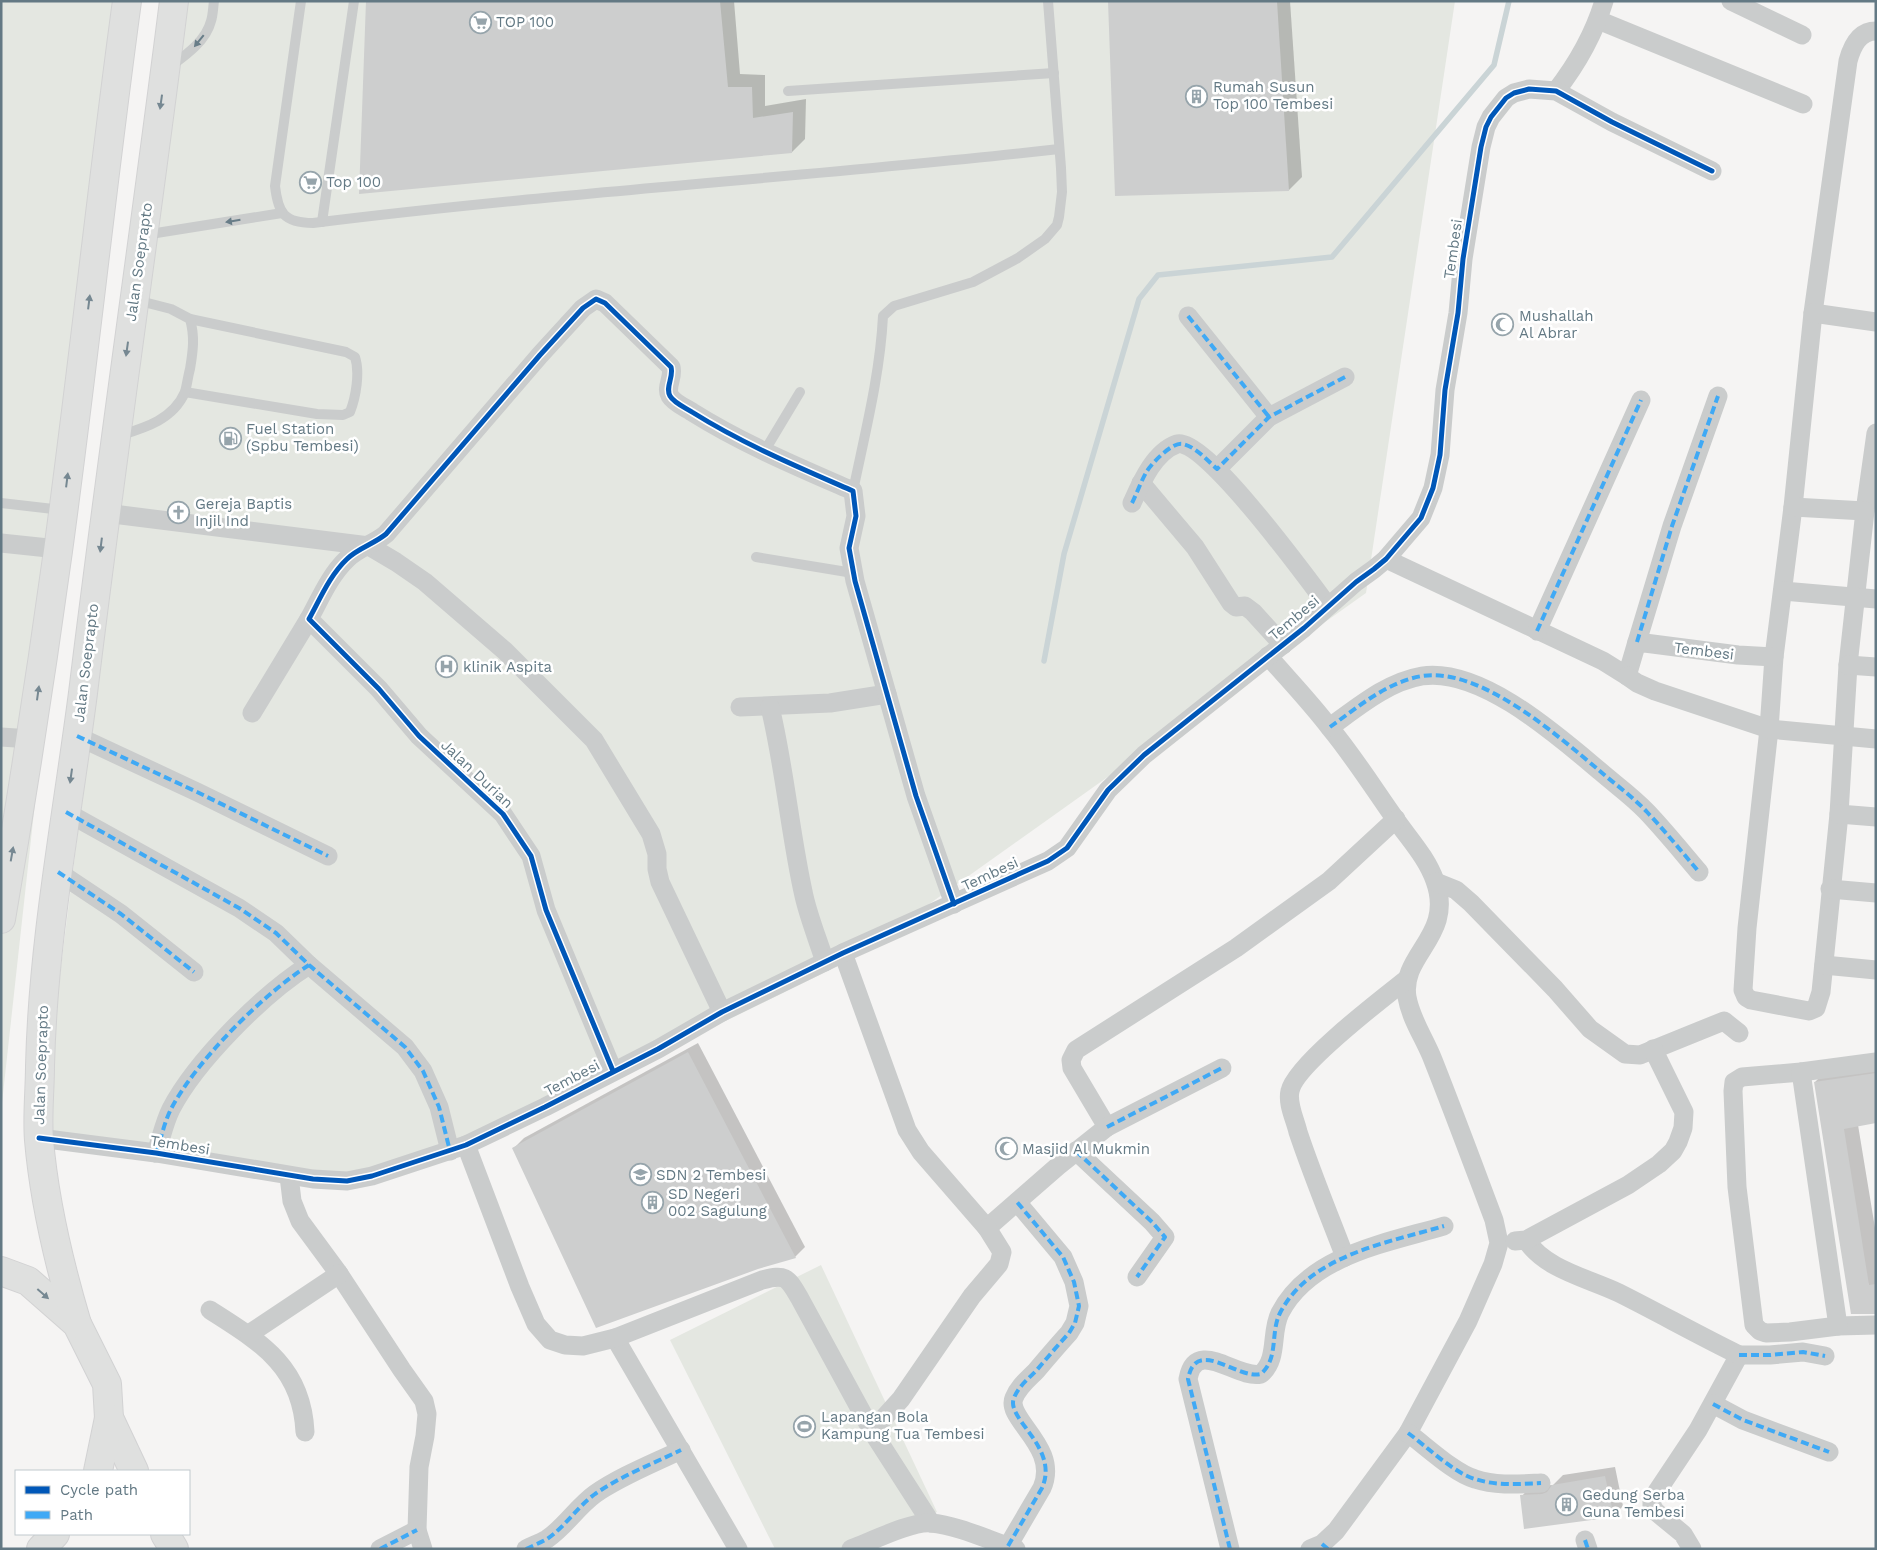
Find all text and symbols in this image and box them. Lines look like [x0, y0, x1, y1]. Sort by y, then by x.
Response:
supermarket icon: TOP 100 [468, 10, 492, 34]
place label: TOP 100 [496, 13, 554, 31]
one-way arrow [193, 35, 204, 48]
place label: Rumah Susun Top 100 Tembesi [1213, 78, 1333, 113]
building icon: Rumah Susun Top 100 Tembesi [1185, 84, 1209, 108]
one-way arrow [157, 94, 165, 110]
supermarket icon: Top 100 [298, 170, 322, 194]
place label: Top 100 [326, 173, 381, 191]
street label: Jalan Soeprapto [122, 201, 156, 323]
one-way arrow [225, 217, 241, 225]
street label: Tembesi [1440, 218, 1466, 280]
one-way arrow [85, 293, 93, 309]
place label: Mushallah Al Abrar [1519, 307, 1594, 342]
mosque icon: Mushallah Al Abrar [1491, 313, 1515, 337]
one-way arrow [123, 342, 131, 358]
place label: Fuel Station (Spbu Tembesi) [246, 420, 359, 455]
fuel station icon: Fuel Station (Spbu Tembesi) [218, 426, 242, 450]
one-way arrow [63, 472, 71, 488]
place label: Gereja Baptis Injil Ind [195, 495, 292, 530]
church icon: Gereja Baptis Injil Ind [167, 501, 191, 525]
one-way arrow [97, 537, 105, 553]
street label: Tembesi [1265, 592, 1323, 644]
street label: Jalan Soeprapto [70, 602, 102, 724]
street label: Tembesi [1673, 638, 1735, 664]
hospital icon: klinik Aspita [435, 655, 459, 679]
place label: klinik Aspita [463, 658, 552, 676]
one-way arrow [34, 685, 42, 701]
street label: Jalan Durian [437, 736, 517, 812]
one-way arrow [67, 768, 75, 784]
one-way arrow [9, 845, 17, 861]
street label: Tembesi [959, 853, 1021, 895]
street label: Jalan Soeprapto [30, 1005, 52, 1125]
street label: Tembesi [541, 1056, 603, 1100]
street label: Tembesi [149, 1131, 211, 1159]
mosque icon: Masjid Al Mukmin [994, 1137, 1018, 1161]
place label: Masjid Al Mukmin [1022, 1140, 1150, 1158]
school or university icon: SDN 2 Tembesi [628, 1163, 652, 1187]
place label: SDN 2 Tembesi [656, 1166, 766, 1184]
place label: SD Negeri 002 Sagulung [668, 1185, 767, 1220]
building icon: SD Negeri 002 Sagulung [640, 1191, 664, 1215]
one-way arrow [37, 1288, 49, 1300]
place label: Lapangan Bola Kampung Tua Tembesi [821, 1408, 985, 1443]
sports icon: Lapangan Bola Kampung Tua Tembesi [793, 1414, 817, 1438]
legend [15, 1470, 190, 1535]
text: Cycle path [60, 1481, 138, 1499]
place label: Gedung Serba Guna Tembesi [1582, 1486, 1685, 1521]
building icon: Gedung Serba Guna Tembesi [1554, 1492, 1578, 1516]
text: Path [60, 1506, 93, 1524]

